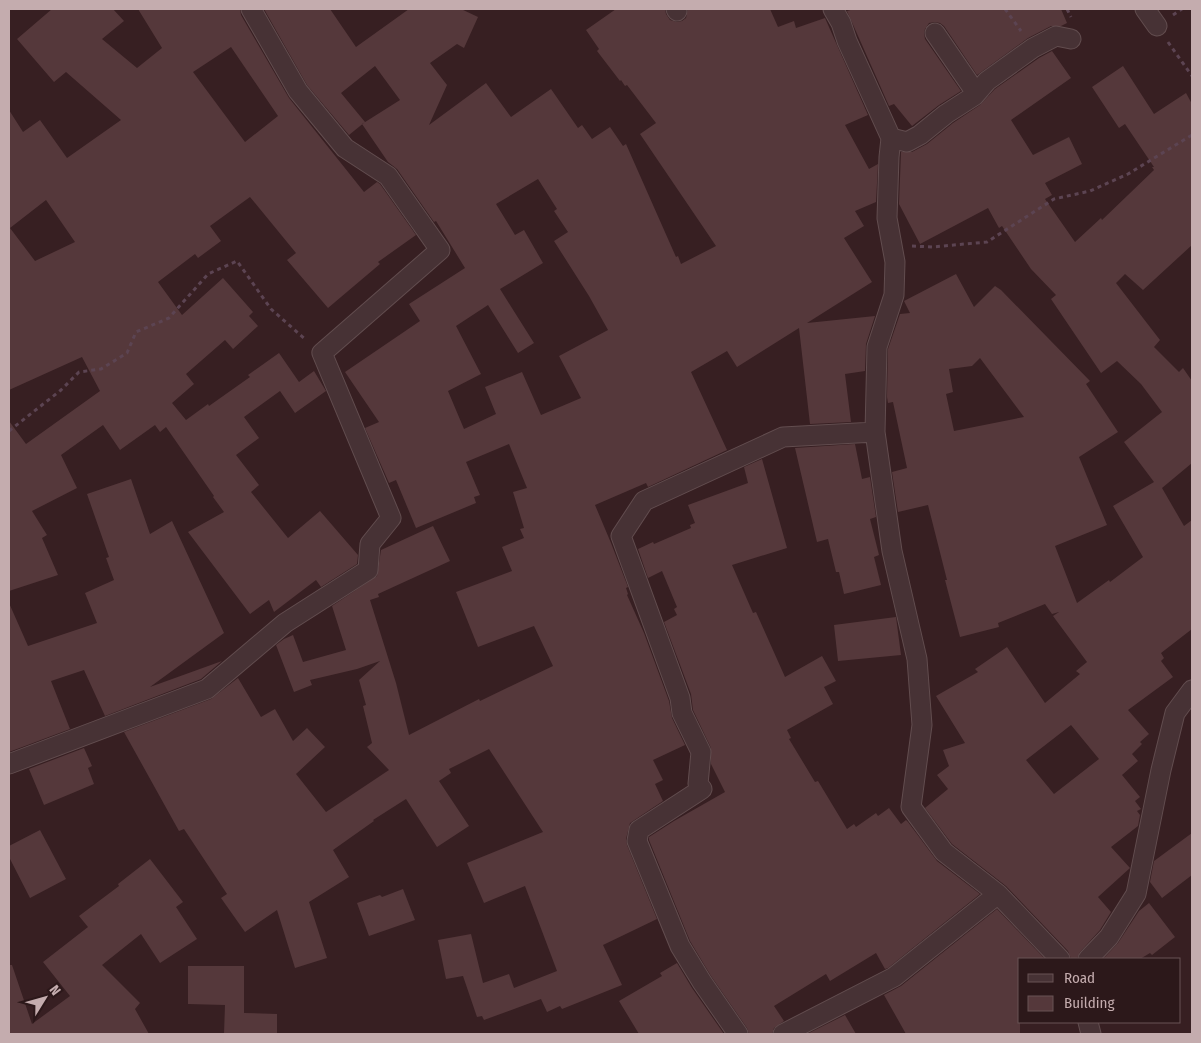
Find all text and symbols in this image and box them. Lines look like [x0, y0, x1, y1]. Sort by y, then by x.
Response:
legend [1018, 958, 1181, 1023]
text: Road [1064, 969, 1095, 987]
north arrow [20, 973, 70, 1023]
text: N [46, 982, 64, 999]
text: Building [1064, 994, 1115, 1012]

